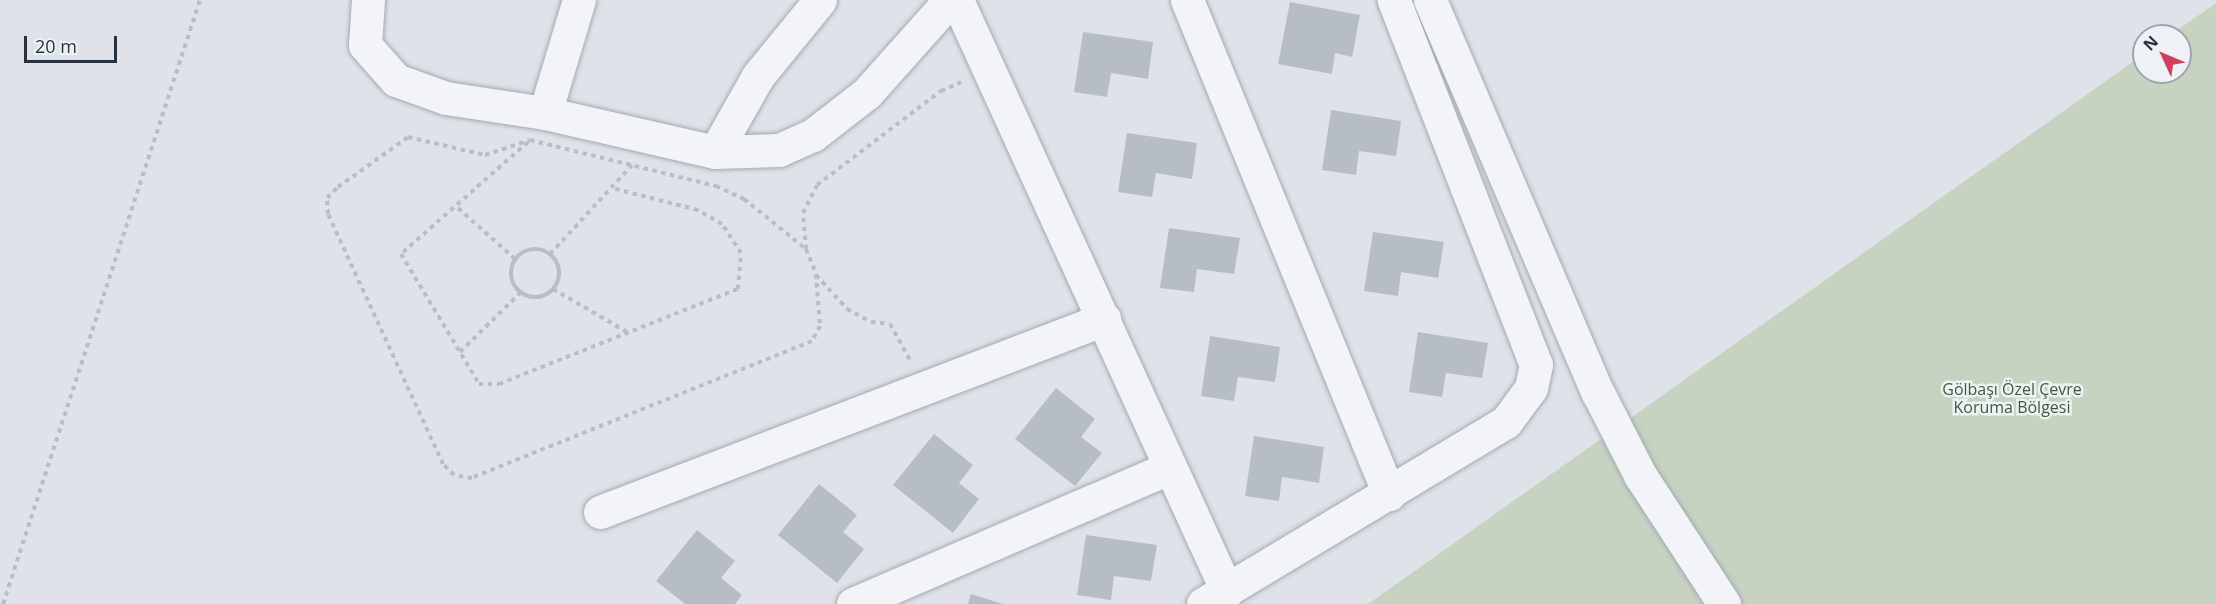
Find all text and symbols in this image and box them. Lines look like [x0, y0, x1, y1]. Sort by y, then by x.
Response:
scale bar [27, 24, 120, 62]
north arrow [2132, 24, 2192, 84]
text: N [2138, 31, 2163, 55]
text: 20 m [35, 34, 77, 58]
park label: Gölbaşı Özel Çevre Koruma Bölgesi [1942, 379, 2082, 417]

